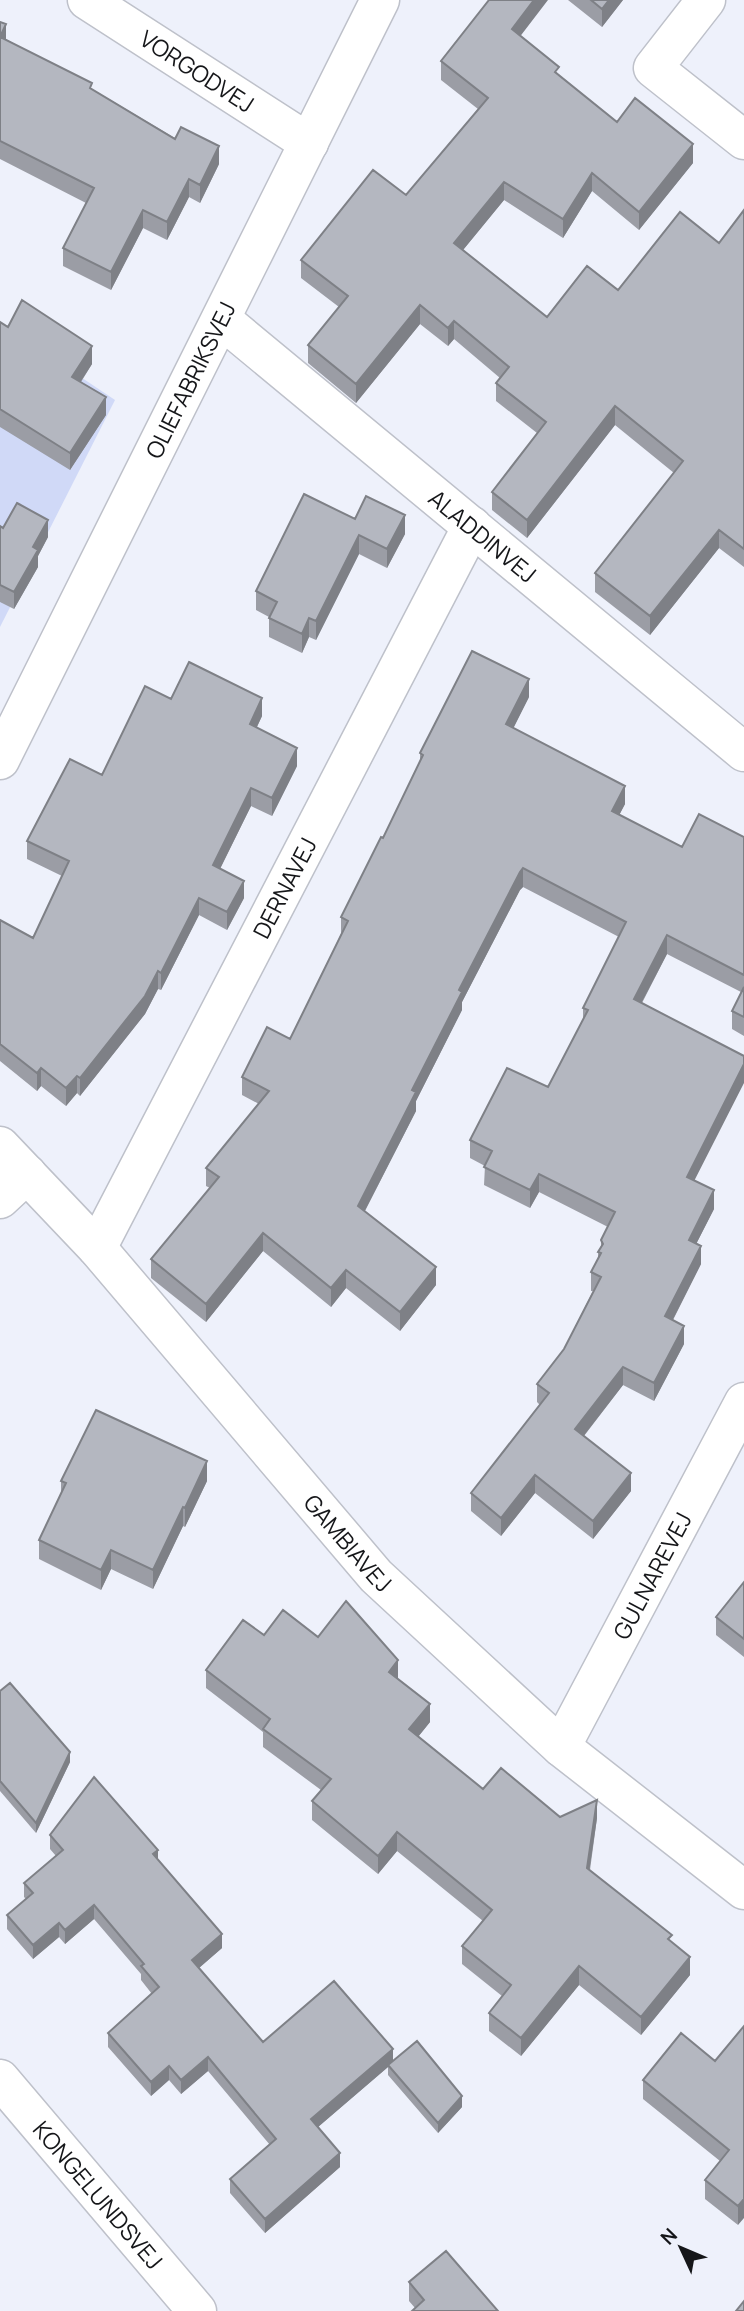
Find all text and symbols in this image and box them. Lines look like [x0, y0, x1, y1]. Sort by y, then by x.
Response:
street label: VORGODVEJ [134, 22, 260, 120]
street label: OLIEFABRIKSVEJ [137, 296, 243, 464]
street label: ALADDINVEJ [422, 482, 543, 590]
street label: DERNAVEJ [245, 832, 324, 944]
street label: GAMBIAVEJ [297, 1487, 399, 1599]
street label: GULNAREVEJ [605, 1506, 699, 1645]
street label: KONGELUNDSVEJ [26, 2114, 171, 2276]
north arrow [646, 2213, 716, 2283]
text: N [655, 2222, 683, 2250]

